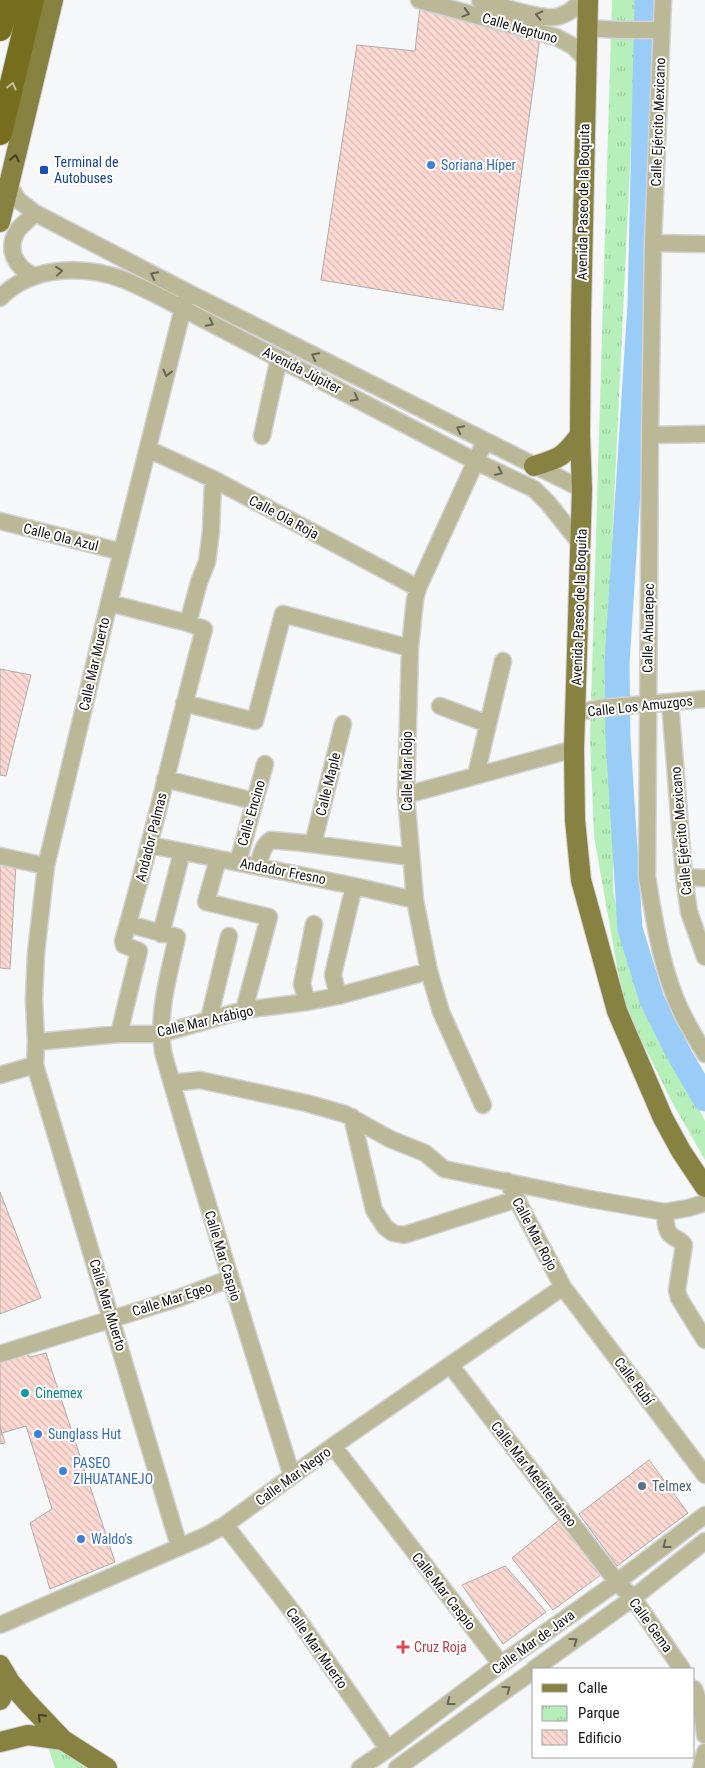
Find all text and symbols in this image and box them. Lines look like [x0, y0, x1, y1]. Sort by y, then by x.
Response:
one-way arrow [461, 7, 469, 17]
street label: Calle Neptuno [480, 10, 560, 46]
one-way arrow [535, 11, 544, 21]
street label: Calle Ejército Mexicano [648, 57, 668, 187]
one-way arrow [6, 81, 17, 90]
street label: Avenida Paseo de la Boquita [574, 123, 592, 281]
one-way arrow [9, 153, 19, 162]
place label: Terminal de Autobuses [54, 154, 119, 186]
place label: Soriana Híper [441, 157, 516, 173]
marker: Soriana Híper [425, 159, 437, 171]
marker: Terminal de Autobuses [38, 164, 50, 176]
one-way arrow [55, 266, 63, 277]
one-way arrow [150, 271, 159, 281]
one-way arrow [205, 317, 214, 327]
street label: Avenida Júpiter [260, 343, 344, 397]
one-way arrow [311, 352, 320, 362]
one-way arrow [162, 369, 173, 378]
one-way arrow [349, 392, 358, 402]
one-way arrow [457, 425, 466, 435]
one-way arrow [494, 466, 503, 476]
street label: Calle Ola Roja [246, 492, 322, 542]
street label: Calle Ola Azul [22, 520, 100, 554]
street label: Avenida Paseo de la Boquita [568, 528, 590, 686]
street label: Calle Ahuatepec [639, 583, 657, 673]
street label: Calle Mar Muerto [76, 616, 112, 712]
street label: Calle Los Amuzgos [587, 693, 693, 719]
street label: Calle Mar Rojo [399, 731, 415, 811]
street label: Calle Maple [312, 750, 344, 817]
street label: Calle Ejército Mexicano [667, 766, 695, 896]
street label: Calle Encino [234, 778, 268, 848]
street label: Andador Palmas [132, 791, 170, 883]
street label: Andador Fresno [239, 855, 327, 887]
street label: Calle Mar Arábigo [155, 1002, 255, 1040]
street label: Calle Mar Rojo [509, 1195, 561, 1273]
street label: Calle Mar Caspio [202, 1209, 244, 1303]
street label: Calle Mar Muerto [86, 1257, 130, 1353]
street label: Calle Mar Egeo [130, 1279, 214, 1319]
street label: Calle Rubí [611, 1354, 657, 1408]
place label: Cinemex [35, 1385, 83, 1401]
marker: Cinemex [19, 1387, 31, 1399]
street label: Calle Mar Mediterráneo [488, 1418, 580, 1530]
place label: Sunglass Hut [48, 1426, 121, 1442]
marker: Sunglass Hut [32, 1428, 44, 1440]
street label: Calle Mar Negro [252, 1443, 334, 1509]
place label: PASEO ZIHUATANEJO [73, 1455, 153, 1487]
marker: PASEO ZIHUATANEJO [57, 1465, 69, 1477]
place label: Telmex [652, 1478, 692, 1494]
marker: Telmex [636, 1480, 648, 1492]
place label: Waldo's [91, 1531, 133, 1547]
marker: Waldo's [75, 1533, 87, 1545]
one-way arrow [663, 1539, 672, 1547]
street label: Calle Mar Caspio [409, 1549, 479, 1633]
street label: Calle Gema [626, 1595, 676, 1655]
street label: Calle Mar Muerto [283, 1604, 351, 1692]
street label: Calle Mar de Java [489, 1607, 577, 1677]
one-way arrow [568, 1638, 578, 1647]
place label: Cruz Roja [414, 1639, 467, 1655]
marker: Cruz Roja [396, 1640, 410, 1654]
legend [532, 1668, 695, 1758]
text: Calle [578, 1679, 608, 1697]
one-way arrow [501, 1686, 511, 1695]
one-way arrow [447, 1697, 456, 1705]
text: Parque [578, 1704, 620, 1722]
one-way arrow [38, 1713, 47, 1722]
text: Edificio [578, 1729, 621, 1747]

